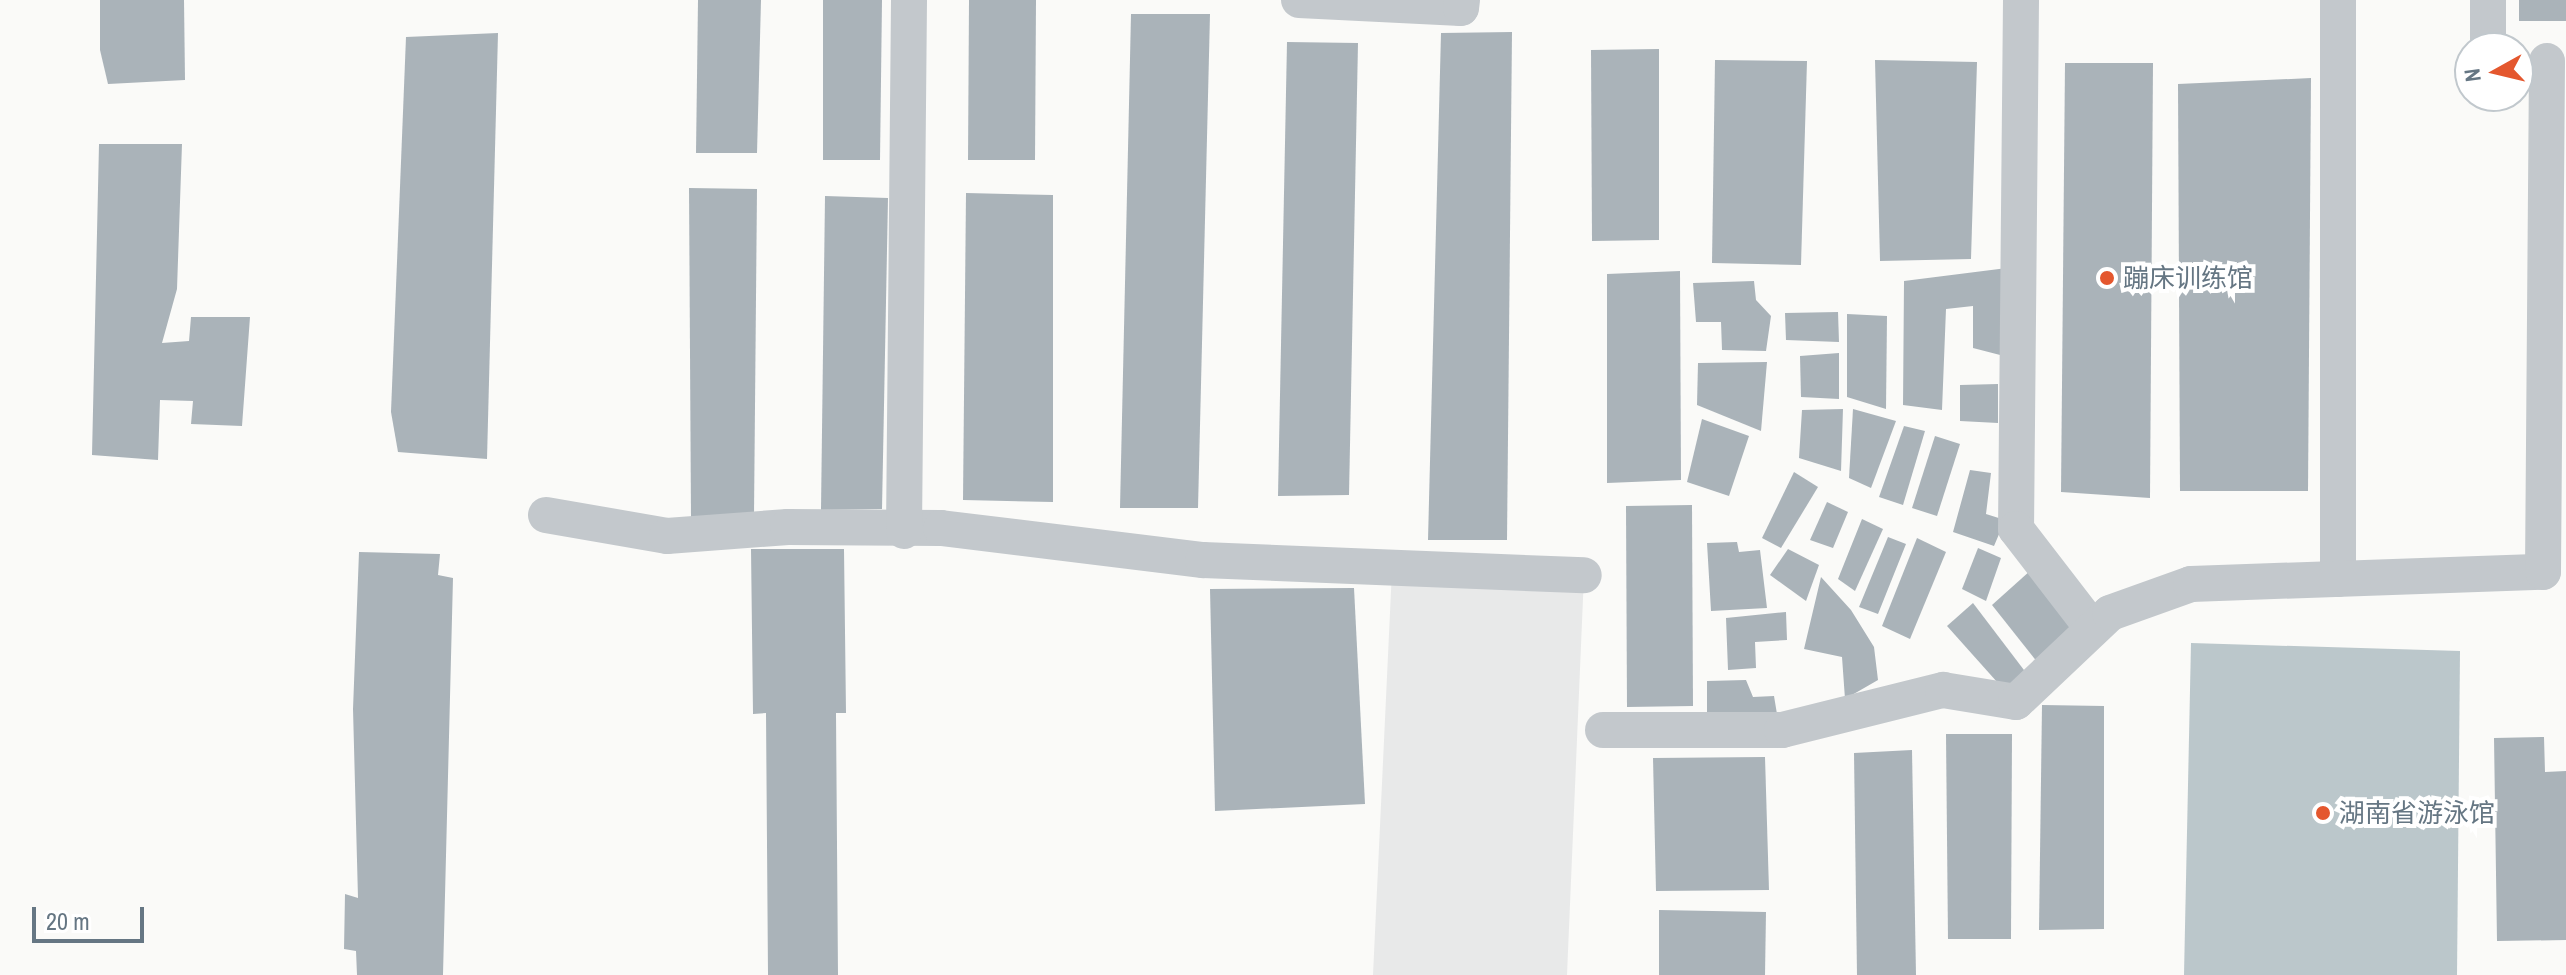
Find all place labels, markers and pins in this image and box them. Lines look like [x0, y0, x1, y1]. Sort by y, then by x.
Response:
place label: 蹦床训练馆 [2123, 262, 2253, 294]
marker: 蹦床训练馆 [2098, 269, 2116, 287]
place label: 湖南省游泳馆 [2339, 797, 2495, 829]
marker: 湖南省游泳馆 [2314, 804, 2332, 822]

